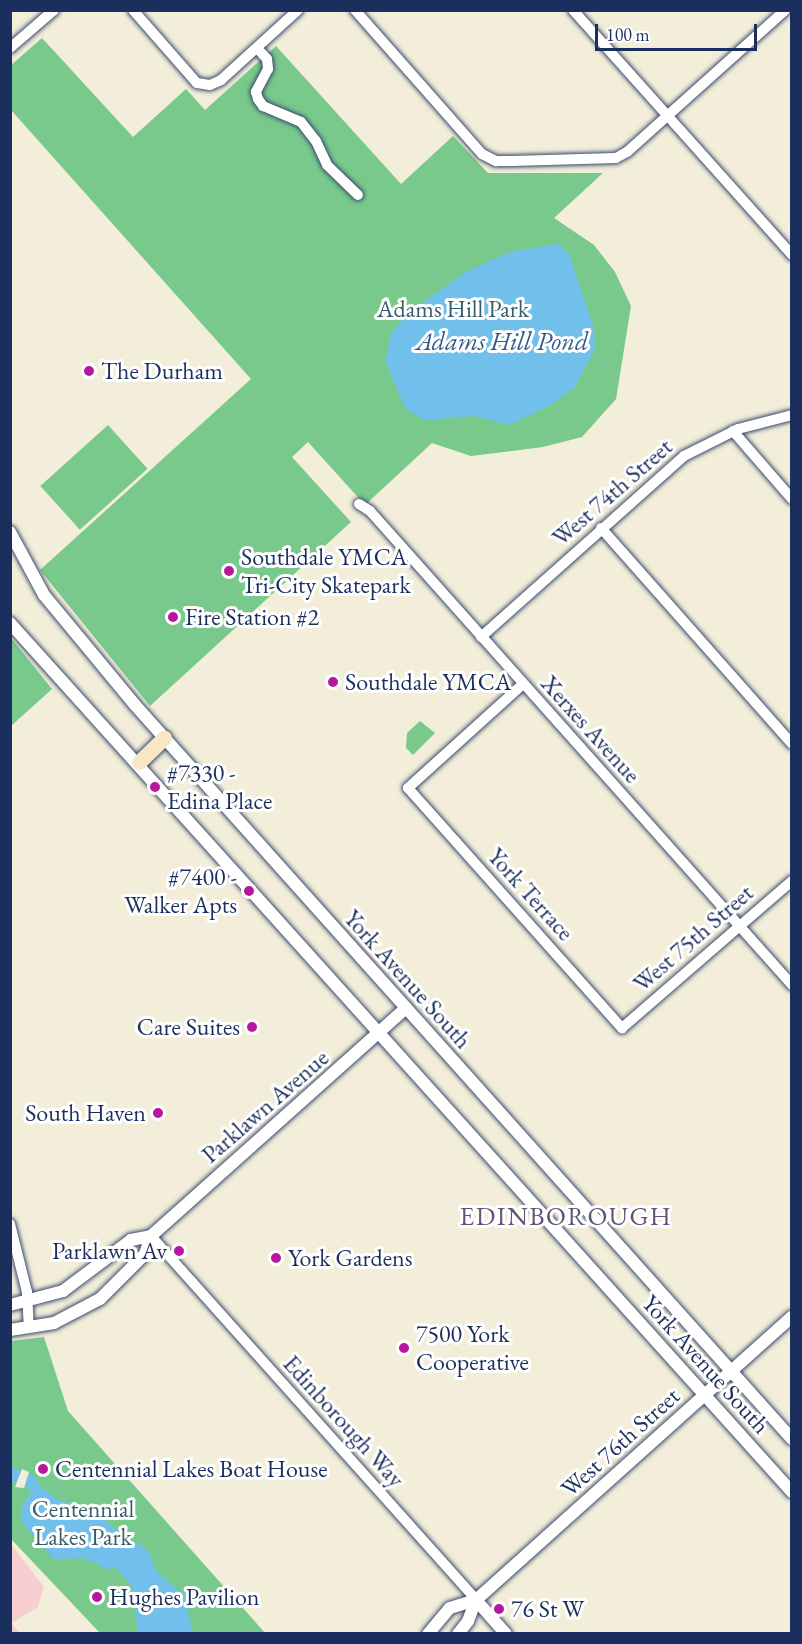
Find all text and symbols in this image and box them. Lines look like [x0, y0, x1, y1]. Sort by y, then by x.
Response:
scale bar [598, 12, 760, 50]
text: 100 m [606, 23, 650, 46]
park label: Adams Hill Park [377, 295, 529, 323]
water label: Adams Hill Pond [416, 326, 588, 358]
place label: The Durham [101, 357, 223, 385]
marker: The Durham [82, 364, 96, 378]
street label: West 74th Street [546, 432, 678, 552]
place label: Southdale YMCA Tri-City Skatepark [241, 543, 411, 599]
marker: Southdale YMCA Tri-City Skatepark [222, 564, 236, 578]
place label: Fire Station #2 [185, 603, 319, 631]
marker: Fire Station #2 [166, 610, 180, 624]
place label: Southdale YMCA [345, 668, 511, 696]
street label: Xerxes Avenue [535, 669, 647, 789]
marker: Southdale YMCA [326, 675, 340, 689]
place label: #7330 - Edina Place [167, 759, 272, 815]
marker: #7330 - Edina Place [148, 780, 162, 794]
street label: York Terrace [482, 842, 580, 946]
place label: #7400 - Walker Apts [124, 863, 237, 919]
street label: West 75th Street [627, 878, 759, 998]
marker: #7400 - Walker Apts [242, 884, 256, 898]
street label: York Avenue South [338, 904, 478, 1054]
place label: Care Suites [137, 1013, 240, 1041]
marker: Care Suites [245, 1020, 259, 1034]
street label: Parklawn Avenue [196, 1043, 334, 1169]
place label: South Haven [25, 1099, 146, 1127]
marker: South Haven [151, 1106, 165, 1120]
district label: EDINBOROUGH [460, 1201, 672, 1233]
place label: Parklawn Av [52, 1237, 167, 1265]
marker: Parklawn Av [172, 1244, 186, 1258]
place label: York Gardens [288, 1244, 412, 1272]
marker: York Gardens [269, 1251, 283, 1265]
street label: York Avenue South [636, 1289, 776, 1439]
place label: 7500 York Cooperative [416, 1320, 529, 1376]
marker: 7500 York Cooperative [397, 1341, 411, 1355]
street label: Edinborough Way [277, 1349, 411, 1493]
street label: West 76th Street [555, 1381, 685, 1503]
place label: Centennial Lakes Boat House [55, 1455, 328, 1483]
marker: Centennial Lakes Boat House [36, 1462, 50, 1476]
park label: Centennial Lakes Park [32, 1495, 134, 1551]
place label: Hughes Pavilion [109, 1583, 260, 1611]
marker: Hughes Pavilion [90, 1590, 104, 1604]
place label: 76 St W [511, 1595, 584, 1623]
marker: 76 St W [492, 1602, 506, 1616]

